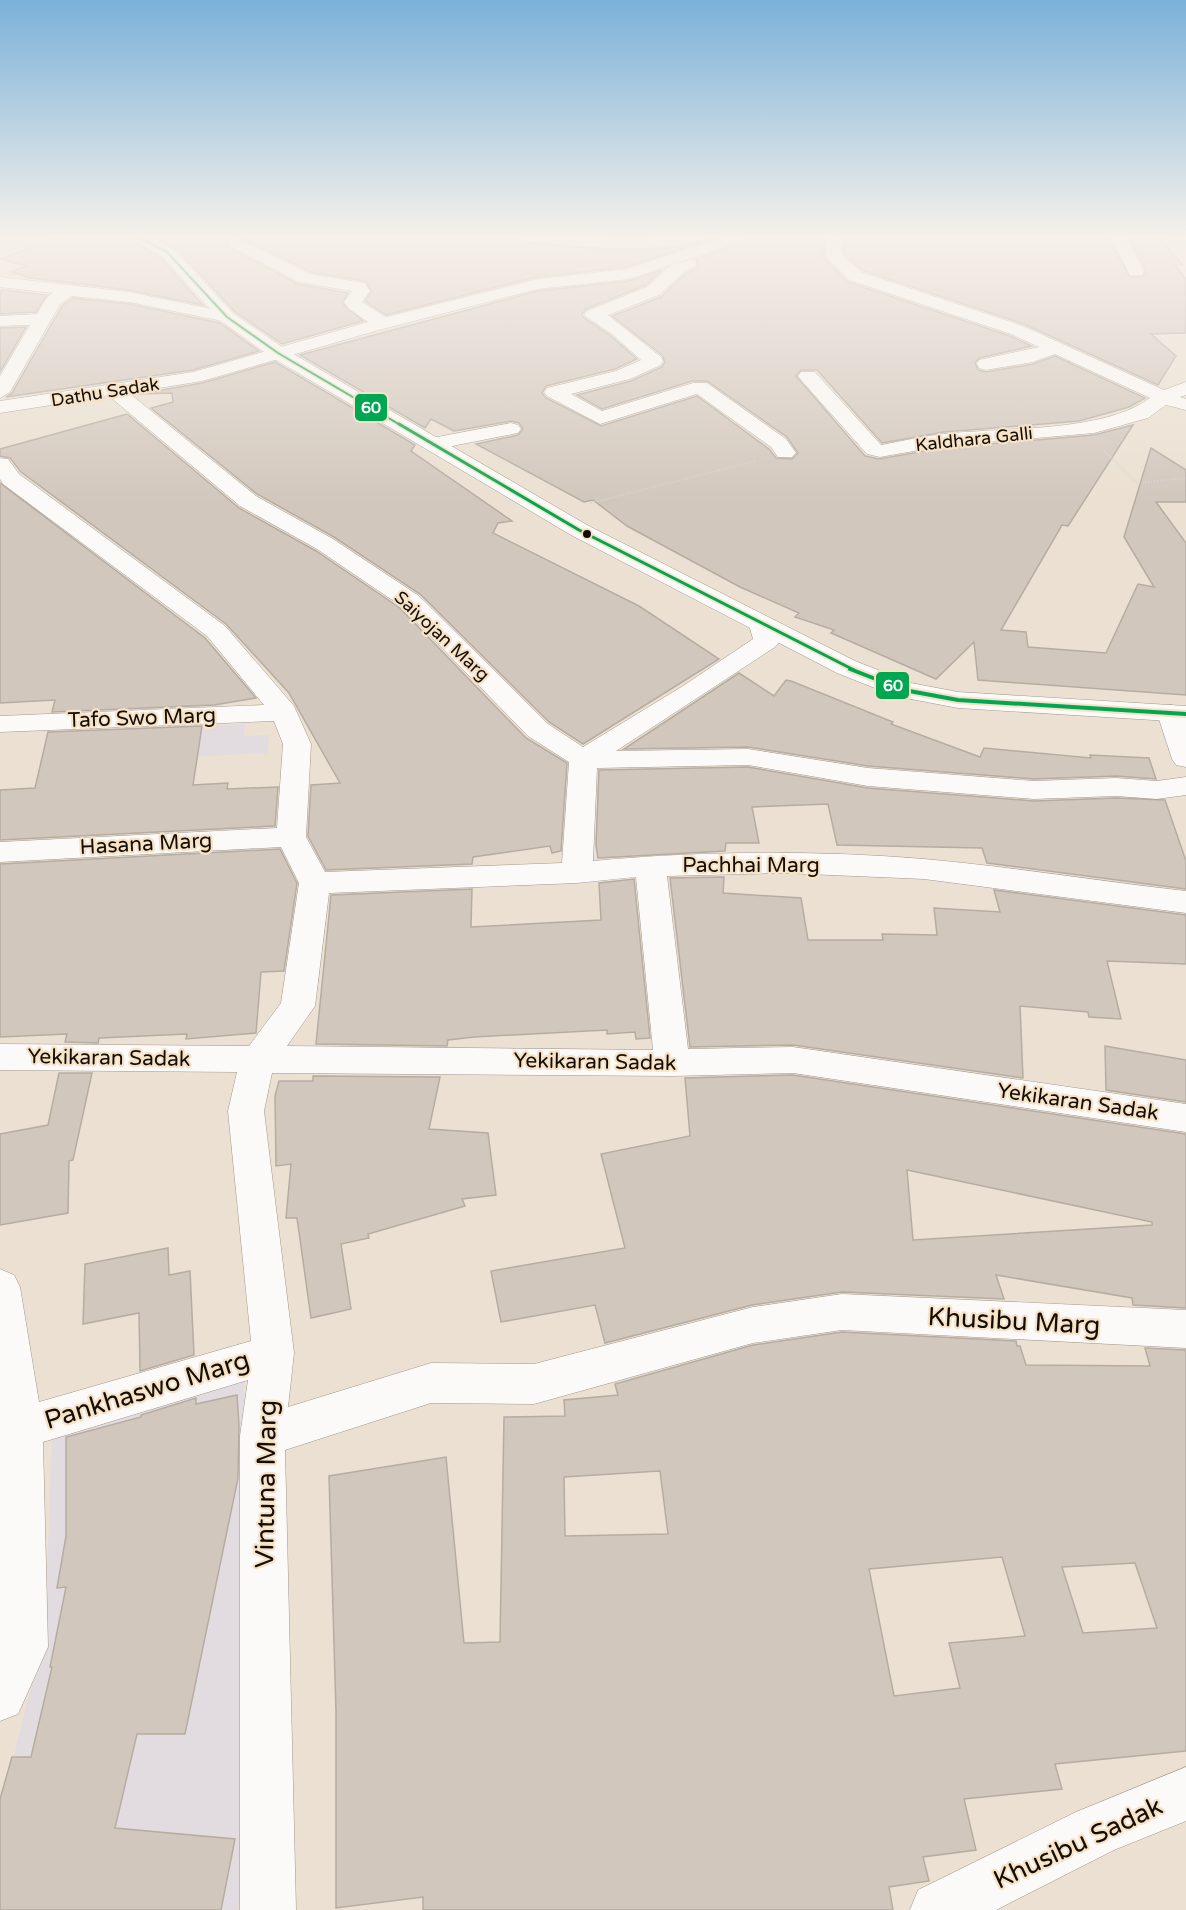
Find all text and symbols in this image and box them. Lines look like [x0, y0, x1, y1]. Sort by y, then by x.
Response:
street label: Dathu Sadak [49, 373, 161, 411]
line badge: 60 [354, 393, 388, 422]
text: 60 [361, 398, 381, 418]
street label: Kaldhara Galli [914, 422, 1034, 456]
unlabelled marker [581, 528, 593, 540]
street label: Saiyojan Marg [390, 586, 494, 686]
line badge: 60 [875, 671, 910, 700]
text: 60 [883, 676, 903, 696]
street label: Tafo Swo Marg [67, 703, 217, 733]
street label: Hasana Marg [79, 828, 213, 860]
street label: Pachhai Marg [682, 853, 820, 878]
street label: Yekikaran Sadak [27, 1044, 191, 1072]
street label: Yekikaran Sadak [513, 1048, 677, 1076]
street label: Yekikaran Sadak [996, 1078, 1160, 1126]
street label: Khusibu Marg [927, 1301, 1101, 1341]
street label: Pankhaswo Marg [41, 1344, 253, 1436]
street label: Vintuna Marg [249, 1400, 283, 1568]
street label: Khusibu Sadak [989, 1790, 1167, 1896]

